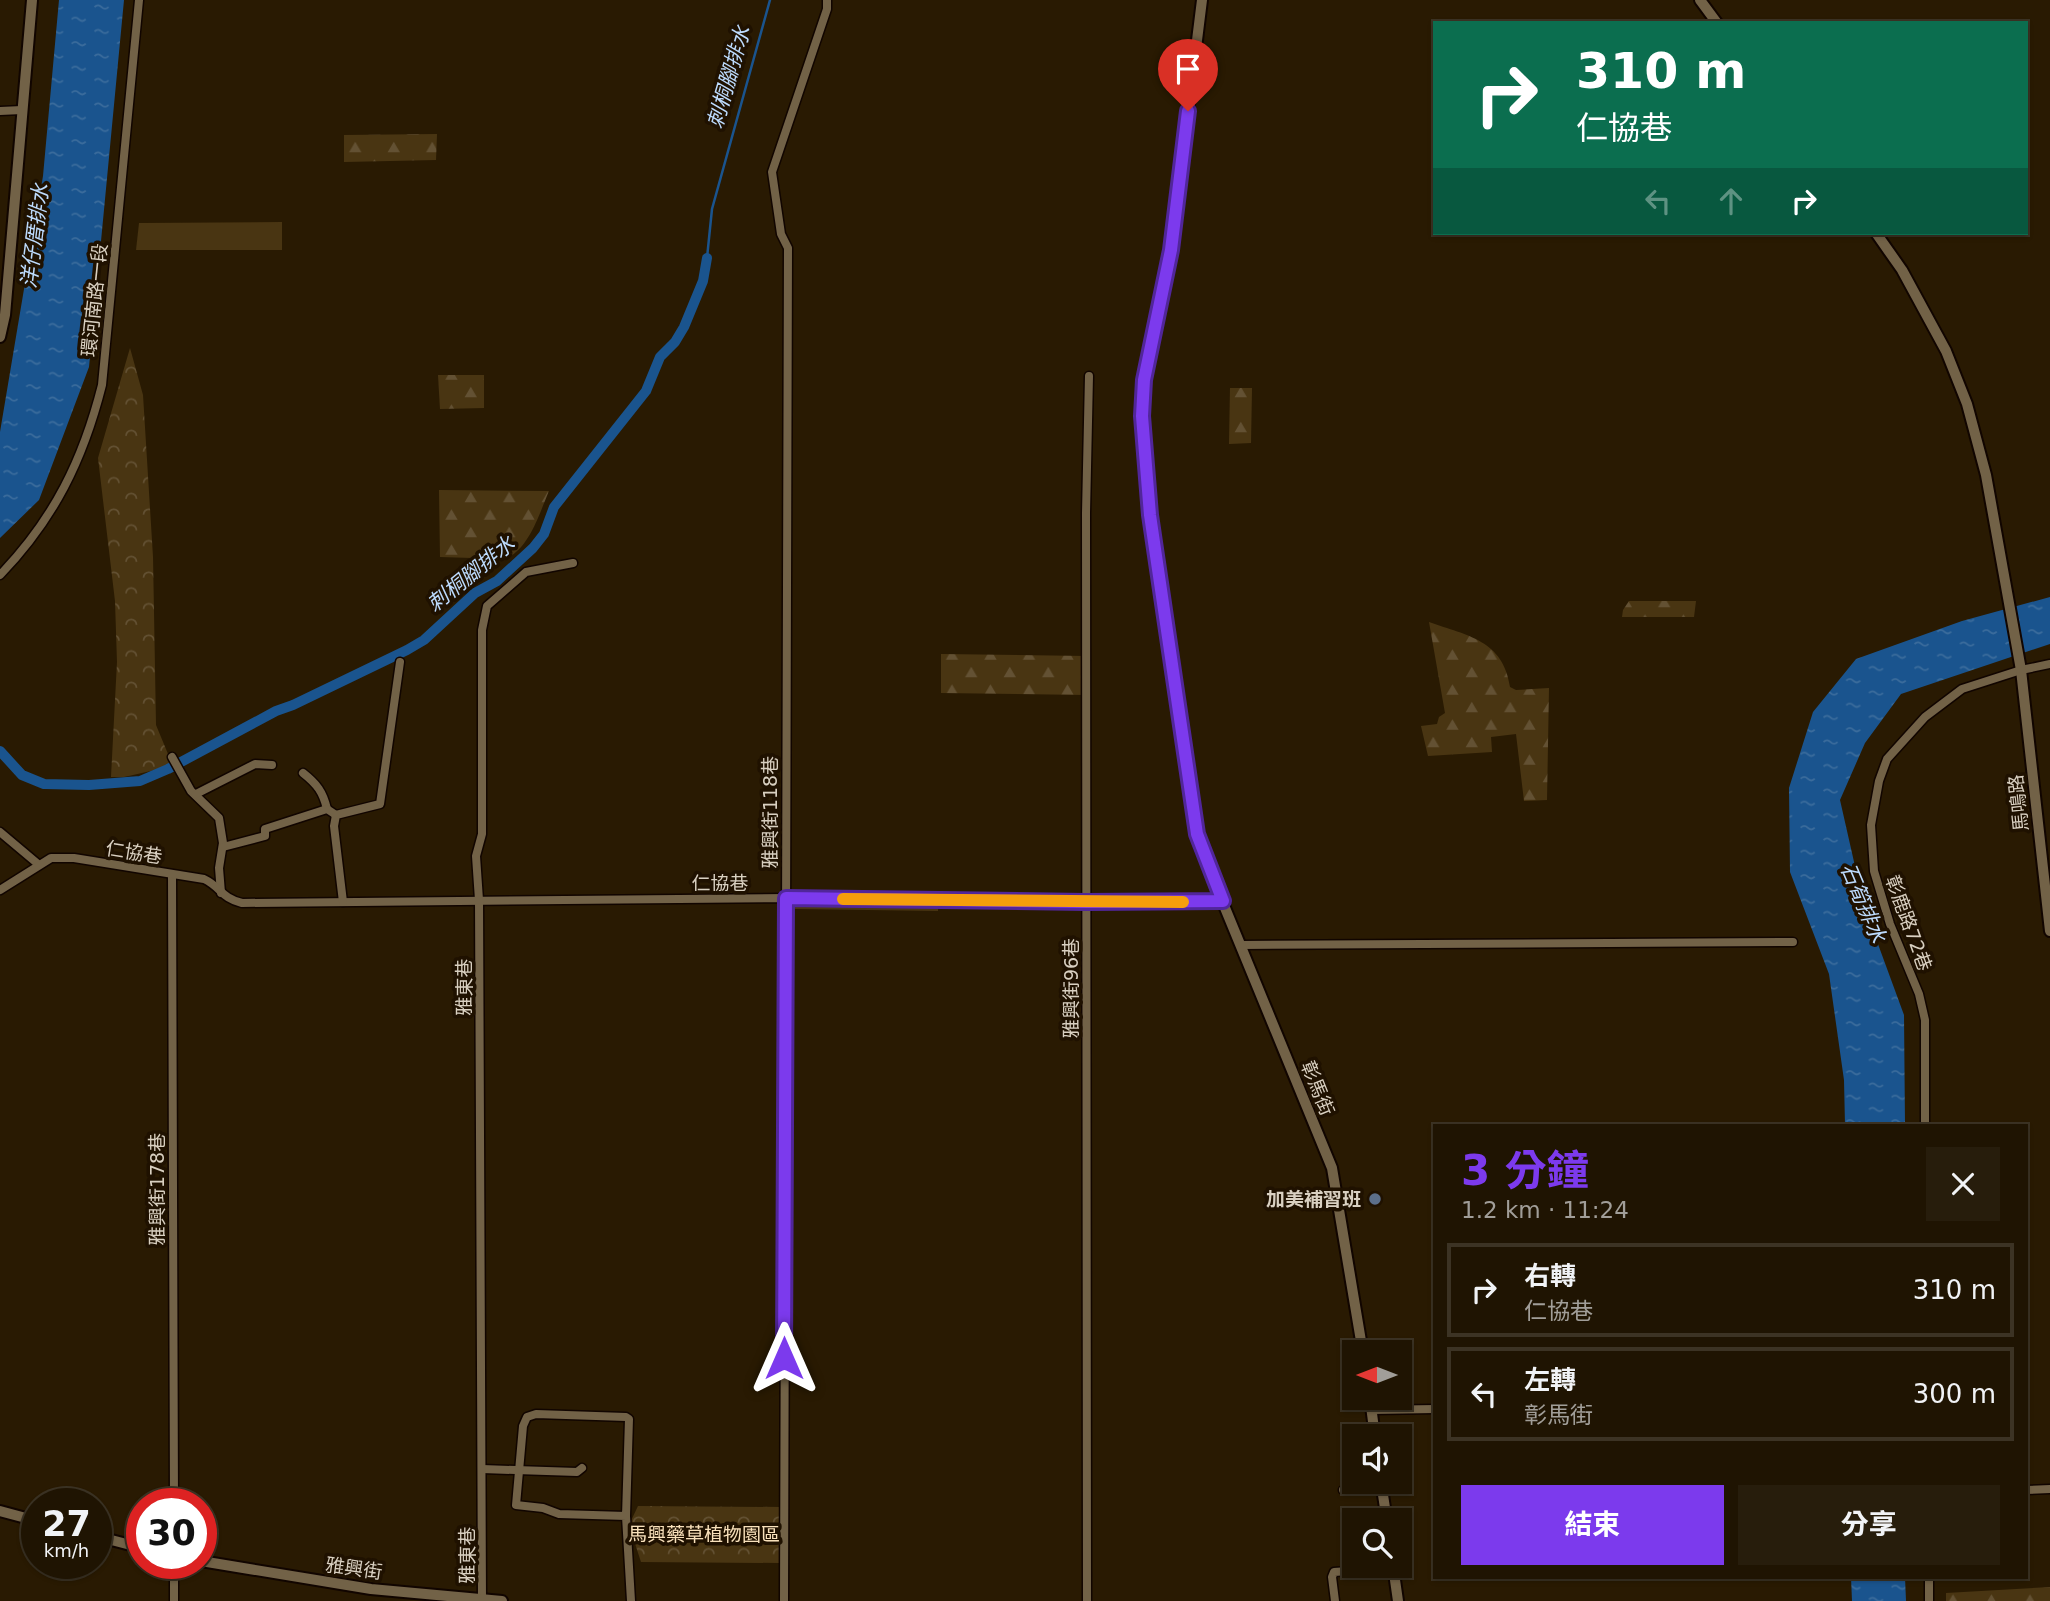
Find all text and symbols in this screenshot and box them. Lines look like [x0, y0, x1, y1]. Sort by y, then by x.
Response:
water label: 刺桐腳排水 [703, 22, 755, 131]
pin [1158, 39, 1218, 111]
text: 310 m [1576, 43, 1746, 100]
icon: right [1461, 49, 1552, 140]
icon: arrive [1169, 50, 1207, 88]
text: 仁協巷 [1576, 109, 1672, 147]
water label: 洋仔厝排水 [17, 181, 53, 290]
icon: left [1639, 182, 1677, 220]
icon: ahead [1712, 182, 1750, 220]
icon: right [1785, 182, 1823, 220]
street label: 環河南路一段 [77, 242, 111, 358]
water label: 刺桐腳排水 [423, 531, 520, 616]
street label: 雅興街118巷 [759, 756, 781, 868]
street label: 馬鳴路 [2004, 773, 2032, 833]
street label: 仁協巷 [104, 837, 164, 867]
water label: 石筍排水 [1836, 860, 1891, 947]
street label: 仁協巷 [691, 872, 749, 894]
street label: 彰鹿路72巷 [1882, 872, 1936, 974]
street label: 雅興街96巷 [1060, 938, 1082, 1038]
street label: 雅東巷 [453, 958, 475, 1016]
street label: 彰馬街 [1297, 1057, 1339, 1119]
street label: 雅興街178巷 [146, 1133, 168, 1245]
text: 3 分鐘 [1461, 1146, 1589, 1195]
button: close [1926, 1147, 2000, 1221]
place label: 加美補習班 [1266, 1188, 1361, 1210]
marker: 加美補習班 [1367, 1191, 1383, 1207]
text: 1.2 km · 11:24 [1461, 1197, 1629, 1223]
text: 右轉 [1524, 1261, 1576, 1291]
icon: right [1465, 1271, 1503, 1309]
text: 310 m [1913, 1275, 1996, 1305]
text: 仁協巷 [1524, 1298, 1593, 1324]
position arrow [747, 1321, 821, 1395]
north arrow [1342, 1340, 1412, 1410]
map controls [1342, 1340, 1412, 1578]
text: 左轉 [1524, 1365, 1576, 1395]
icon: left [1465, 1375, 1503, 1413]
text: 300 m [1913, 1379, 1996, 1409]
text: 彰馬街 [1524, 1402, 1593, 1428]
button: sound [1342, 1424, 1412, 1494]
button: 結束 [1461, 1485, 1724, 1565]
button: 分享 [1738, 1485, 2000, 1565]
speed limit sign: 30 [126, 1488, 217, 1579]
text: 27 [42, 1504, 91, 1544]
button: search [1342, 1508, 1412, 1578]
park label: 馬興藥草植物園區 [628, 1523, 780, 1545]
street label: 雅東巷 [456, 1526, 478, 1584]
text: km/h [44, 1540, 89, 1561]
street label: 雅興街 [324, 1553, 384, 1583]

